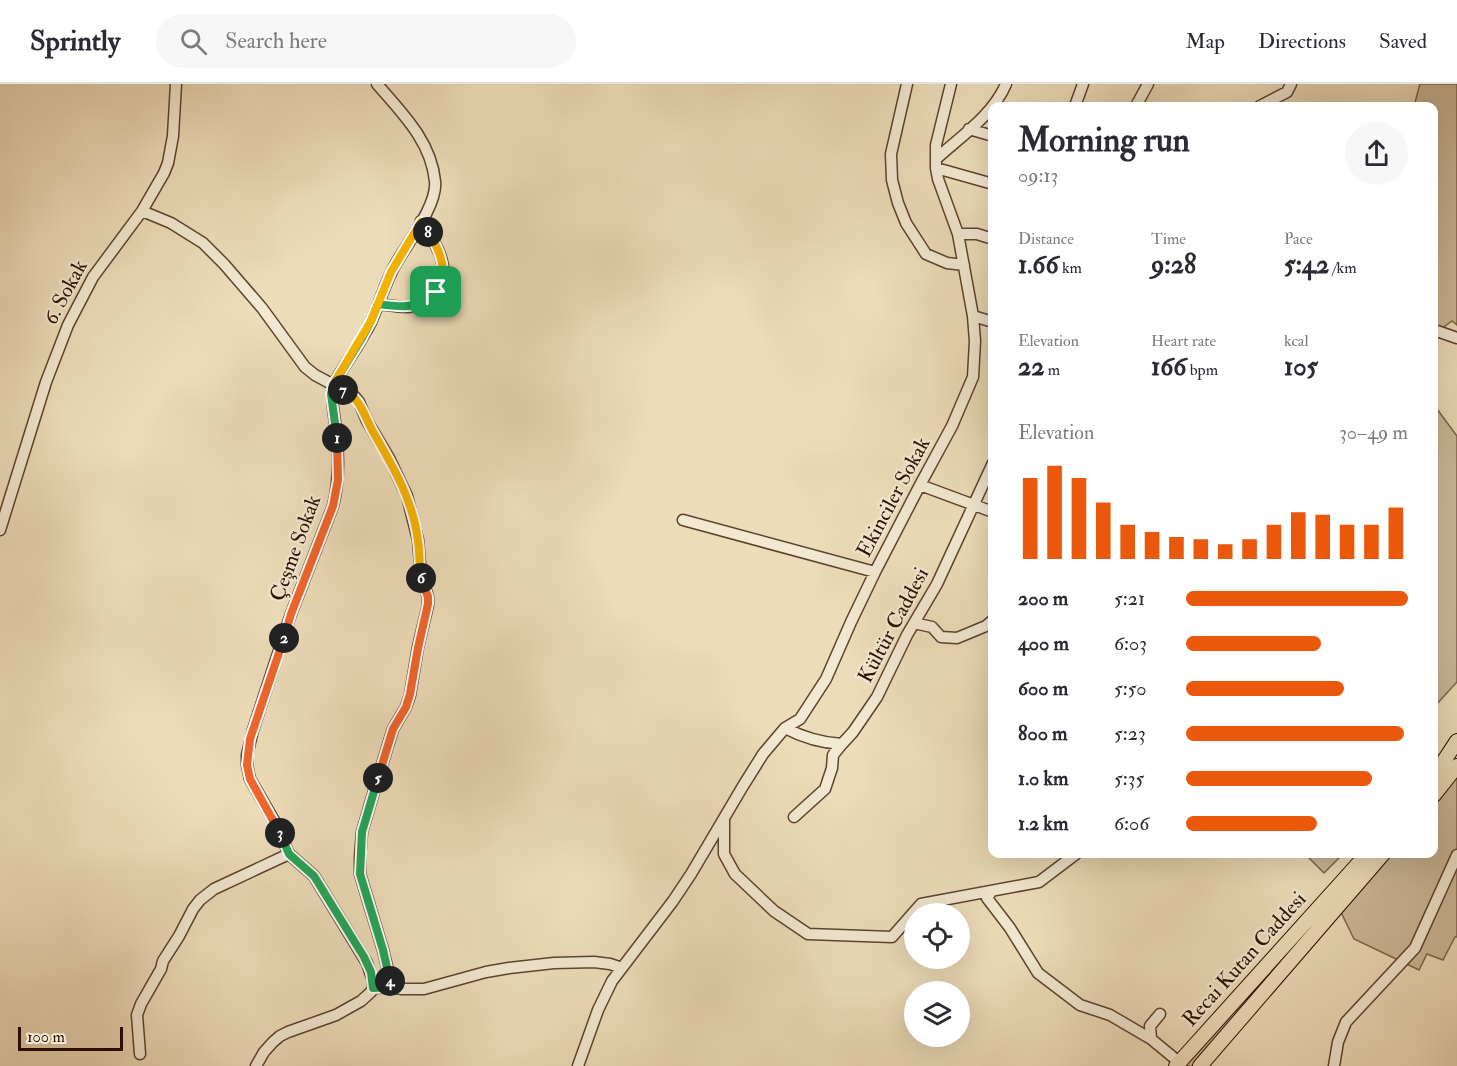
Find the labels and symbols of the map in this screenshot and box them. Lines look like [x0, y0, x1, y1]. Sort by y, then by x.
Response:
pin: 8 [413, 217, 443, 247]
street label: 6. Sokak [37, 255, 94, 329]
pin [410, 266, 461, 317]
pin: 7 [328, 375, 358, 405]
pin: 1 [322, 423, 352, 453]
street label: Ekinciler Sokak [850, 433, 936, 562]
street label: Çeşme Sokak [264, 491, 327, 605]
pin: 6 [406, 563, 436, 593]
street label: Kültür Caddesi [852, 563, 935, 687]
pin: 2 [269, 623, 299, 653]
pin: 5 [363, 763, 393, 793]
pin: 3 [265, 818, 295, 848]
street label: Recai Kutan Caddesi [1177, 886, 1312, 1033]
pin: 4 [375, 966, 405, 996]
scale bar [18, 1024, 123, 1052]

